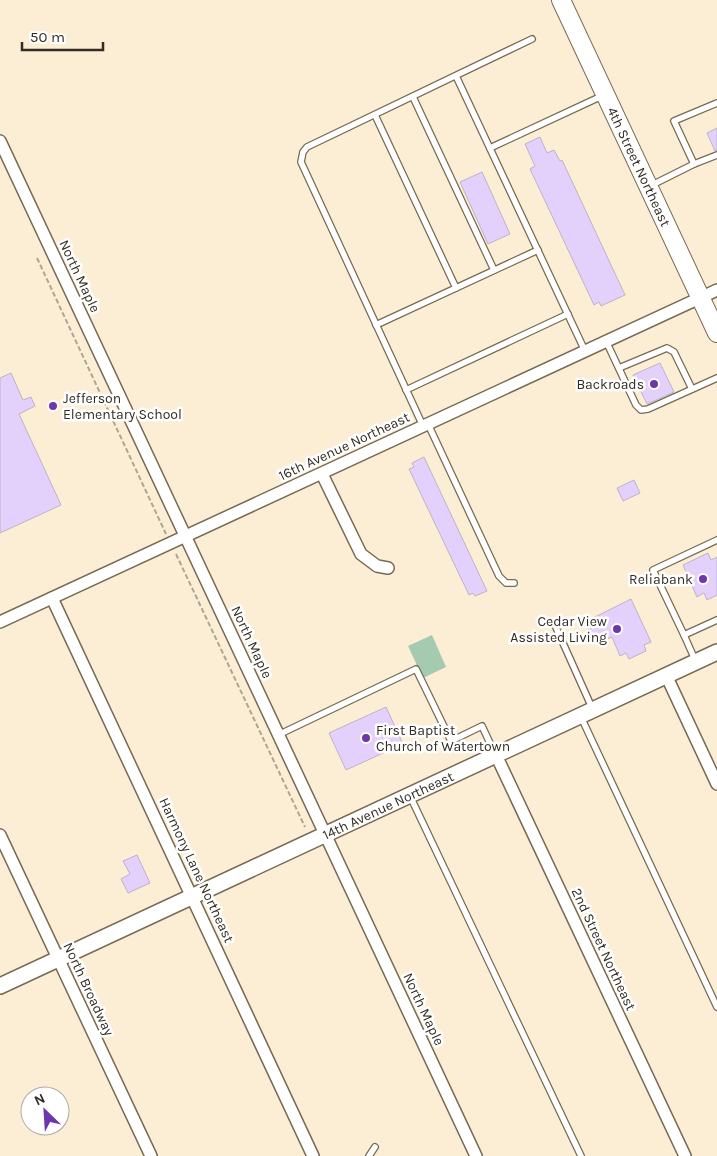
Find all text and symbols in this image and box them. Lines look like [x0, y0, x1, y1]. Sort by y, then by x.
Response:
scale bar [22, 20, 104, 52]
text: 50 m [30, 28, 65, 46]
street label: 4th Street Northeast [603, 104, 674, 229]
street label: North Maple [55, 237, 104, 315]
place label: Backroads [576, 376, 644, 393]
marker: Backroads [648, 378, 660, 390]
place label: Jefferson Elementary School [63, 390, 182, 423]
marker: Jefferson Elementary School [47, 400, 59, 412]
street label: 16th Avenue Northeast [276, 409, 412, 484]
place label: Reliabank [629, 571, 693, 588]
marker: Reliabank [697, 573, 709, 585]
street label: North Maple [227, 603, 276, 681]
place label: Cedar View Assisted Living [510, 613, 607, 646]
marker: Cedar View Assisted Living [611, 623, 623, 635]
place label: First Baptist Church of Watertown [376, 722, 510, 755]
marker: First Baptist Church of Watertown [360, 732, 372, 744]
street label: 14th Avenue Northeast [320, 768, 456, 844]
street label: Harmony Lane Northeast [155, 795, 238, 945]
street label: 2nd Street Northeast [568, 885, 639, 1013]
street label: North Broadway [59, 940, 118, 1039]
street label: North Maple [399, 970, 448, 1048]
north arrow [20, 1086, 70, 1136]
text: N [32, 1090, 48, 1109]

